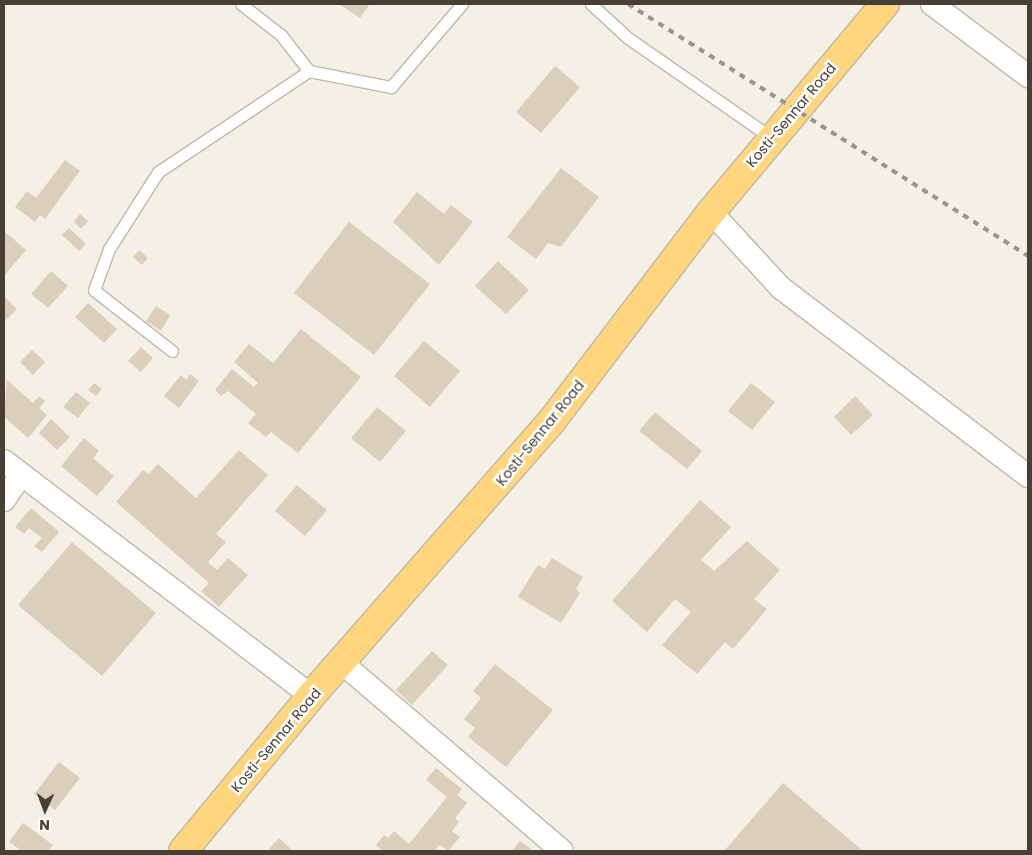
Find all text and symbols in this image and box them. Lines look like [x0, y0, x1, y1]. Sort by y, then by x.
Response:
street label: Kosti-Sennar Road [743, 60, 839, 170]
street label: Kosti-Sennar Road [492, 377, 588, 489]
street label: Kosti-Sennar Road [228, 685, 324, 795]
north arrow [20, 785, 70, 835]
text: N [39, 815, 50, 835]

